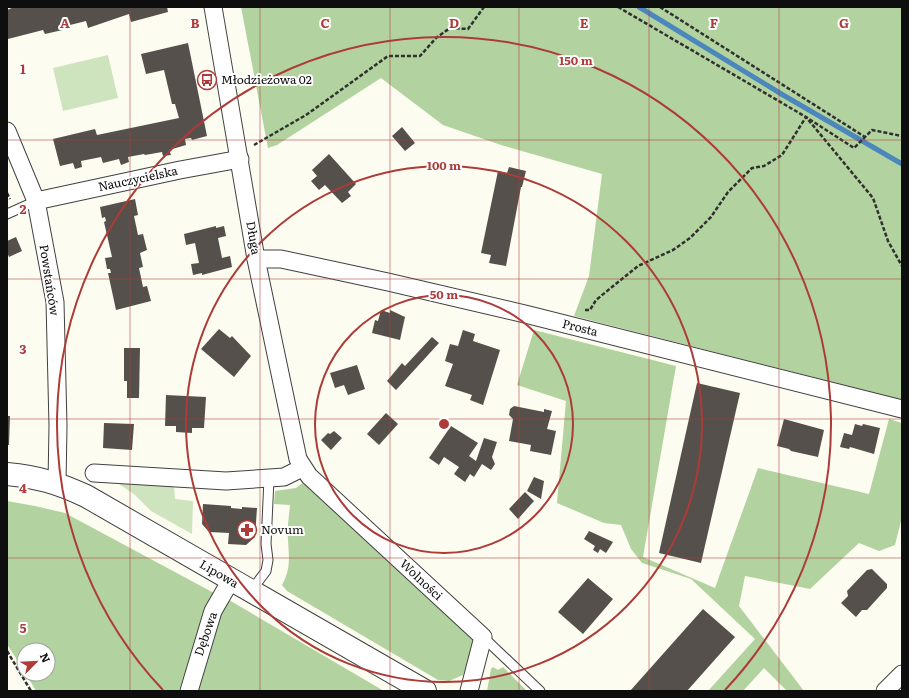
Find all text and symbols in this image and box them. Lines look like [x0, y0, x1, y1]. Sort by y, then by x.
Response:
text: A [60, 13, 70, 32]
text: B [191, 13, 200, 32]
text: C [320, 13, 330, 32]
text: D [449, 13, 459, 32]
text: E [580, 13, 589, 32]
text: F [710, 13, 718, 32]
text: G [839, 13, 849, 32]
text: 150 m [559, 51, 593, 69]
text: 1 [20, 59, 26, 78]
bus stop icon: Młodzieżowa 02 [196, 69, 218, 91]
place label: Młodzieżowa 02 [221, 70, 312, 88]
text: 100 m [427, 156, 461, 174]
street label: Nauczycielska [96, 161, 180, 195]
text: 2 [20, 199, 27, 218]
street label: Długa [242, 220, 266, 256]
street label: Powstańców [35, 243, 65, 317]
text: 50 m [430, 285, 458, 303]
street label: Prosta [561, 314, 600, 340]
text: 3 [19, 339, 27, 358]
centre of rings [437, 417, 451, 431]
text: 4 [19, 478, 27, 497]
pharmacy icon: Novum [236, 519, 258, 541]
place label: Novum [261, 520, 304, 538]
street label: Lipowa [197, 555, 243, 592]
street label: Wolności [396, 555, 447, 604]
street label: Dębowa [189, 609, 221, 658]
text: 5 [19, 618, 27, 637]
north arrow [16, 642, 56, 682]
text: N [37, 650, 55, 665]

